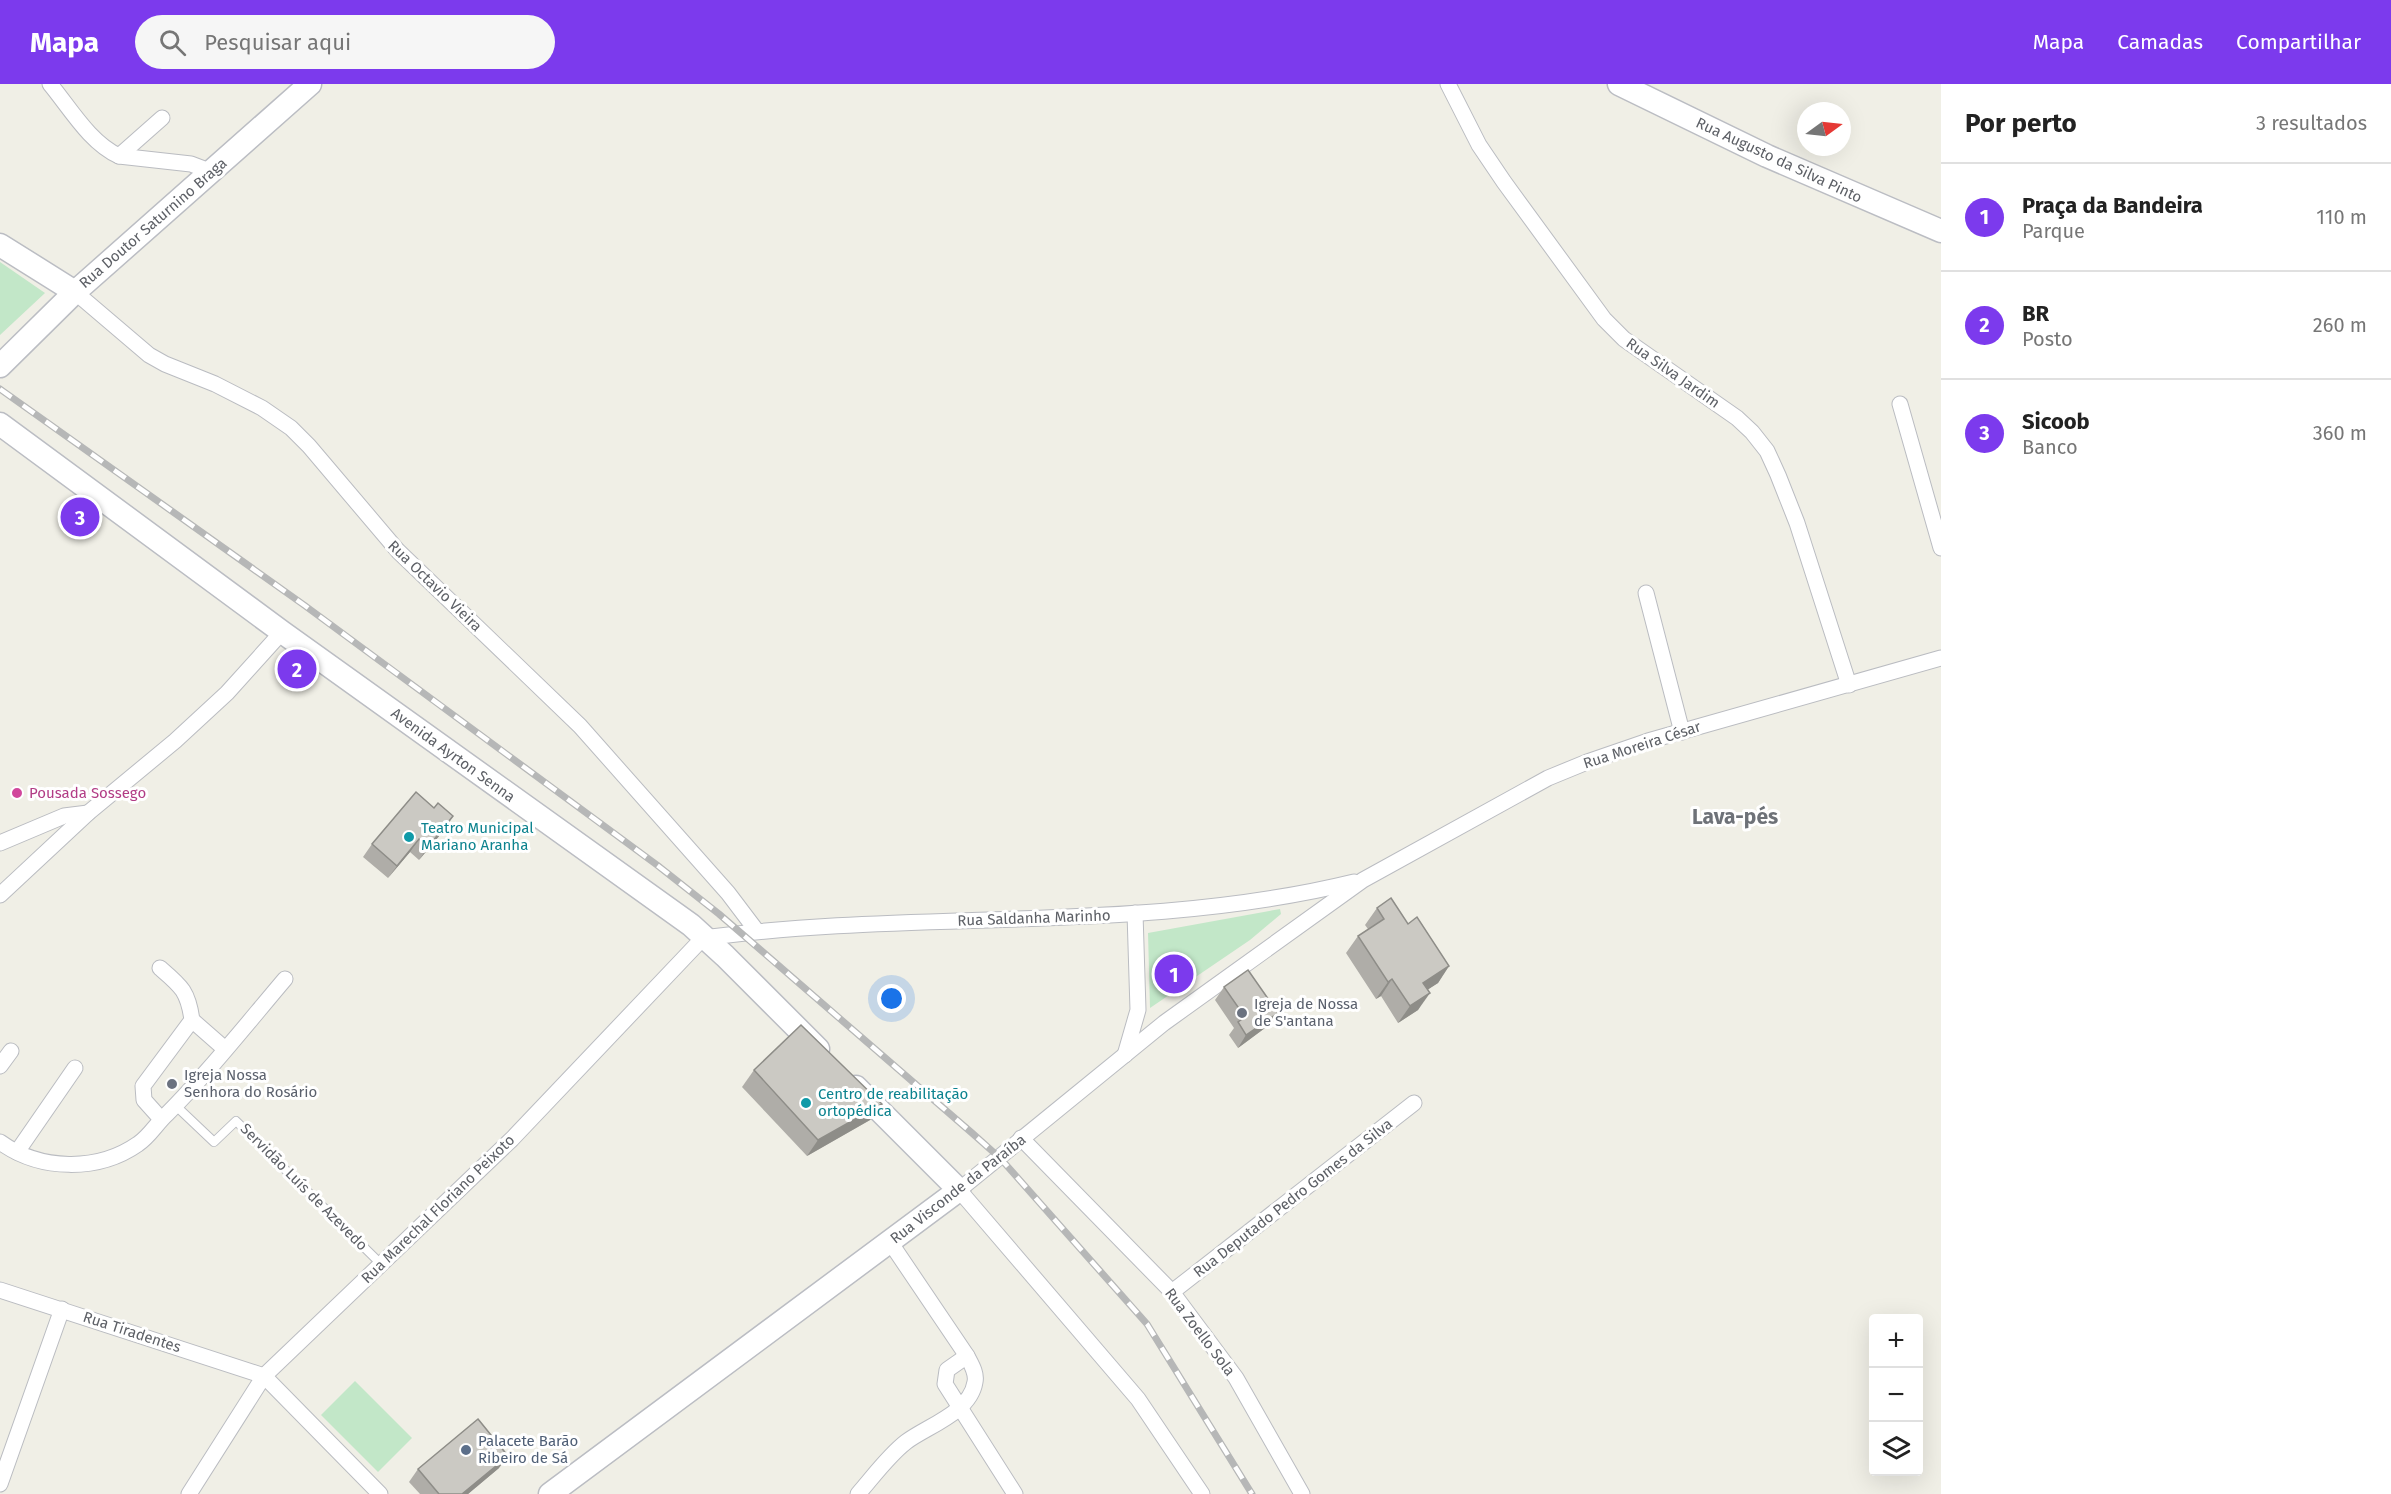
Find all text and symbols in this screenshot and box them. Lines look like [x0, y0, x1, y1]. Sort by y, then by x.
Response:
search box [135, 15, 555, 69]
text: Mapa [30, 26, 99, 59]
icon: search [156, 26, 189, 59]
text: Pesquisar aqui [204, 29, 351, 56]
text: Mapa [2033, 29, 2084, 55]
text: Camadas [2117, 29, 2203, 55]
text: Compartilhar [2236, 29, 2361, 55]
north arrow [1797, 102, 1851, 156]
text: Por perto [1965, 108, 2077, 139]
text: 3 resultados [2256, 111, 2367, 135]
street label: Rua Augusto da Silva Pinto [1693, 114, 1865, 206]
street label: Rua Doutor Saturnino Braga [76, 154, 230, 292]
text: Praça da Bandeira [2022, 192, 2203, 219]
text: 1 [1980, 205, 1989, 229]
text: 110 m [2316, 205, 2367, 229]
text: Parque [2022, 219, 2085, 243]
text: BR [2022, 300, 2049, 327]
text: 2 [1979, 313, 1990, 337]
text: 260 m [2313, 313, 2367, 337]
text: Posto [2022, 327, 2073, 351]
street label: Rua Silva Jardim [1623, 334, 1723, 412]
text: Sicoob [2022, 408, 2090, 435]
text: 3 [1979, 421, 1990, 445]
text: 360 m [2313, 421, 2367, 445]
text: Banco [2022, 435, 2078, 459]
pin: 3 [60, 494, 100, 540]
street label: Rua Octavio Vieira [384, 537, 486, 635]
pin: 2 [278, 646, 316, 692]
street label: Avenida Ayrton Senna [388, 704, 518, 806]
street label: Rua Moreira César [1581, 717, 1703, 773]
place label: Pousada Sossego [29, 784, 146, 802]
marker: Pousada Sossego [10, 786, 24, 800]
district label: Lava-pés [1692, 804, 1778, 830]
place label: Teatro Municipal Mariano Aranha [421, 819, 534, 854]
marker: Teatro Municipal Mariano Aranha [402, 830, 416, 844]
street label: Rua Saldanha Marinho [957, 906, 1111, 930]
pin: 1 [1154, 952, 1194, 996]
your location [877, 984, 906, 1013]
place label: Igreja de Nossa de S'antana [1254, 995, 1358, 1030]
marker: Igreja de Nossa de S'antana [1235, 1006, 1249, 1020]
place label: Igreja Nossa Senhora do Rosário [184, 1066, 317, 1101]
marker: Igreja Nossa Senhora do Rosário [165, 1077, 179, 1091]
place label: Centro de reabilitação ortopédica [818, 1085, 968, 1120]
marker: Centro de reabilitação ortopédica [799, 1096, 813, 1110]
street label: Rua Deputado Pedro Gomes da Silva [1190, 1115, 1396, 1281]
street label: Servidão Luís de Azevedo [237, 1120, 371, 1254]
street label: Rua Marechal Floriano Peixoto [358, 1131, 518, 1287]
street label: Rua Visconde da Paraíba [887, 1131, 1029, 1247]
street label: Rua Zoello Sola [1161, 1285, 1239, 1379]
street label: Rua Tiradentes [81, 1308, 183, 1356]
map controls [1869, 1314, 1923, 1476]
button: + [1869, 1314, 1923, 1368]
button: − [1869, 1368, 1923, 1422]
button: layers [1869, 1422, 1923, 1476]
place label: Palacete Barão Ribeiro de Sá [478, 1432, 578, 1467]
marker: Palacete Barão Ribeiro de Sá [459, 1443, 473, 1457]

